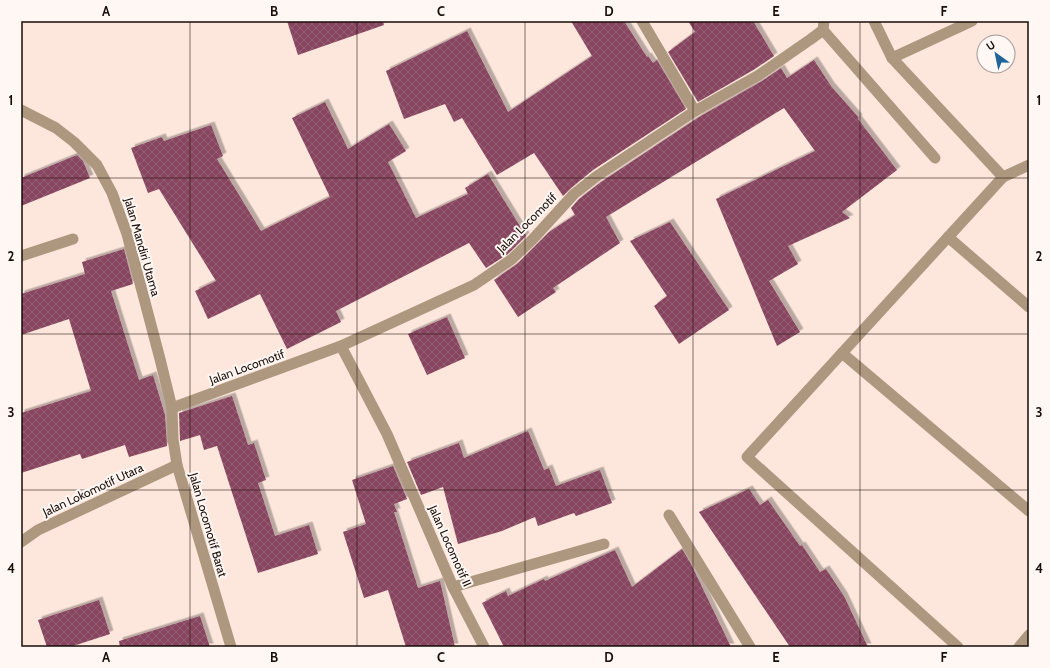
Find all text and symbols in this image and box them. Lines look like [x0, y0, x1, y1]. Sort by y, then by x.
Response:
text: A [102, 3, 111, 19]
text: B [270, 3, 278, 19]
text: C [437, 3, 445, 19]
text: D [604, 3, 614, 19]
text: E [772, 3, 780, 19]
text: F [941, 3, 948, 19]
north arrow [976, 34, 1016, 74]
text: U [983, 38, 998, 54]
text: 1 [9, 92, 13, 108]
text: 1 [1037, 92, 1041, 108]
street label: Jalan Locomotif [493, 189, 560, 257]
street label: Jalan Mandiri Utama [121, 195, 164, 298]
text: 2 [8, 248, 15, 264]
text: 2 [1036, 248, 1043, 264]
street label: Jalan Locomotif [206, 346, 286, 387]
text: 3 [7, 404, 15, 420]
text: 3 [1035, 404, 1043, 420]
street label: Jalan Lokomotif Utara [39, 460, 146, 520]
street label: Jalan Locomotif Barat [186, 470, 231, 579]
street label: Jalan Locomotif II [425, 502, 475, 589]
text: 4 [7, 560, 15, 576]
text: 4 [1035, 560, 1043, 576]
text: A [102, 649, 111, 665]
text: B [270, 649, 278, 665]
text: C [437, 649, 445, 665]
text: D [604, 649, 614, 665]
text: E [772, 649, 780, 665]
text: F [941, 649, 948, 665]

